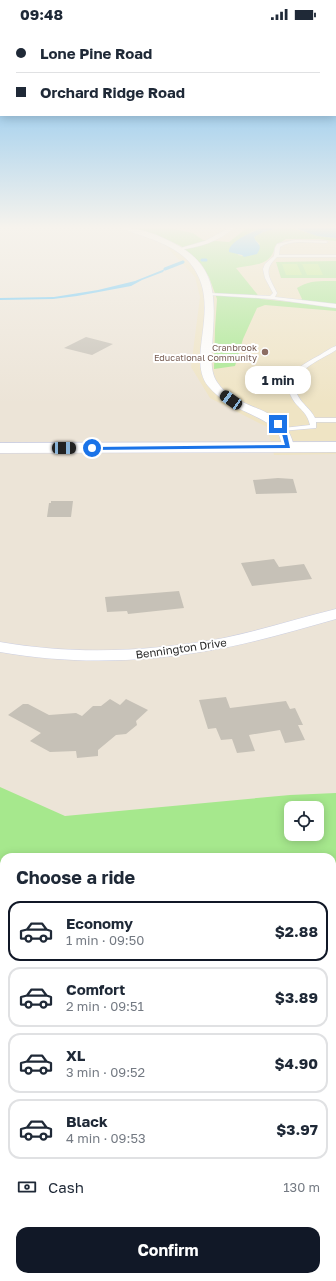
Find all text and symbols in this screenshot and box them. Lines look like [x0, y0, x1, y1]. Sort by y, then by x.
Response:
text: 09:48 [20, 5, 63, 23]
text: Lone Pine Road [40, 44, 152, 62]
text: Orchard Ridge Road [40, 83, 185, 101]
place label: Cranbrook Educational Community [154, 342, 257, 363]
marker: Cranbrook Educational Community [260, 347, 270, 357]
callout: 1 min [245, 366, 311, 394]
text: 1 min [262, 372, 294, 388]
car [218, 388, 244, 412]
route end [269, 415, 287, 433]
route start [83, 439, 101, 457]
car [52, 442, 76, 454]
street label: Bennington Drive [135, 635, 227, 661]
map controls [284, 801, 324, 841]
button: locate [284, 801, 324, 841]
text: Choose a ride [16, 866, 135, 888]
icon: car [18, 913, 54, 949]
text: Economy [66, 914, 133, 932]
text: $2.88 [275, 922, 318, 940]
text: 1 min · 09:50 [66, 932, 144, 948]
icon: car [18, 979, 54, 1015]
text: Comfort [66, 980, 125, 998]
text: $3.89 [275, 988, 318, 1006]
text: 2 min · 09:51 [66, 998, 144, 1014]
icon: car [18, 1045, 54, 1081]
text: XL [66, 1046, 85, 1064]
text: $4.90 [274, 1054, 318, 1072]
text: 3 min · 09:52 [66, 1064, 145, 1080]
icon: car [18, 1111, 54, 1147]
text: Black [66, 1112, 108, 1130]
text: $3.97 [276, 1120, 318, 1138]
text: 4 min · 09:53 [66, 1130, 146, 1146]
icon: cash [16, 1176, 38, 1198]
text: Cash [48, 1178, 84, 1196]
text: 130 m [283, 1179, 320, 1195]
button: Confirm [16, 1227, 320, 1273]

